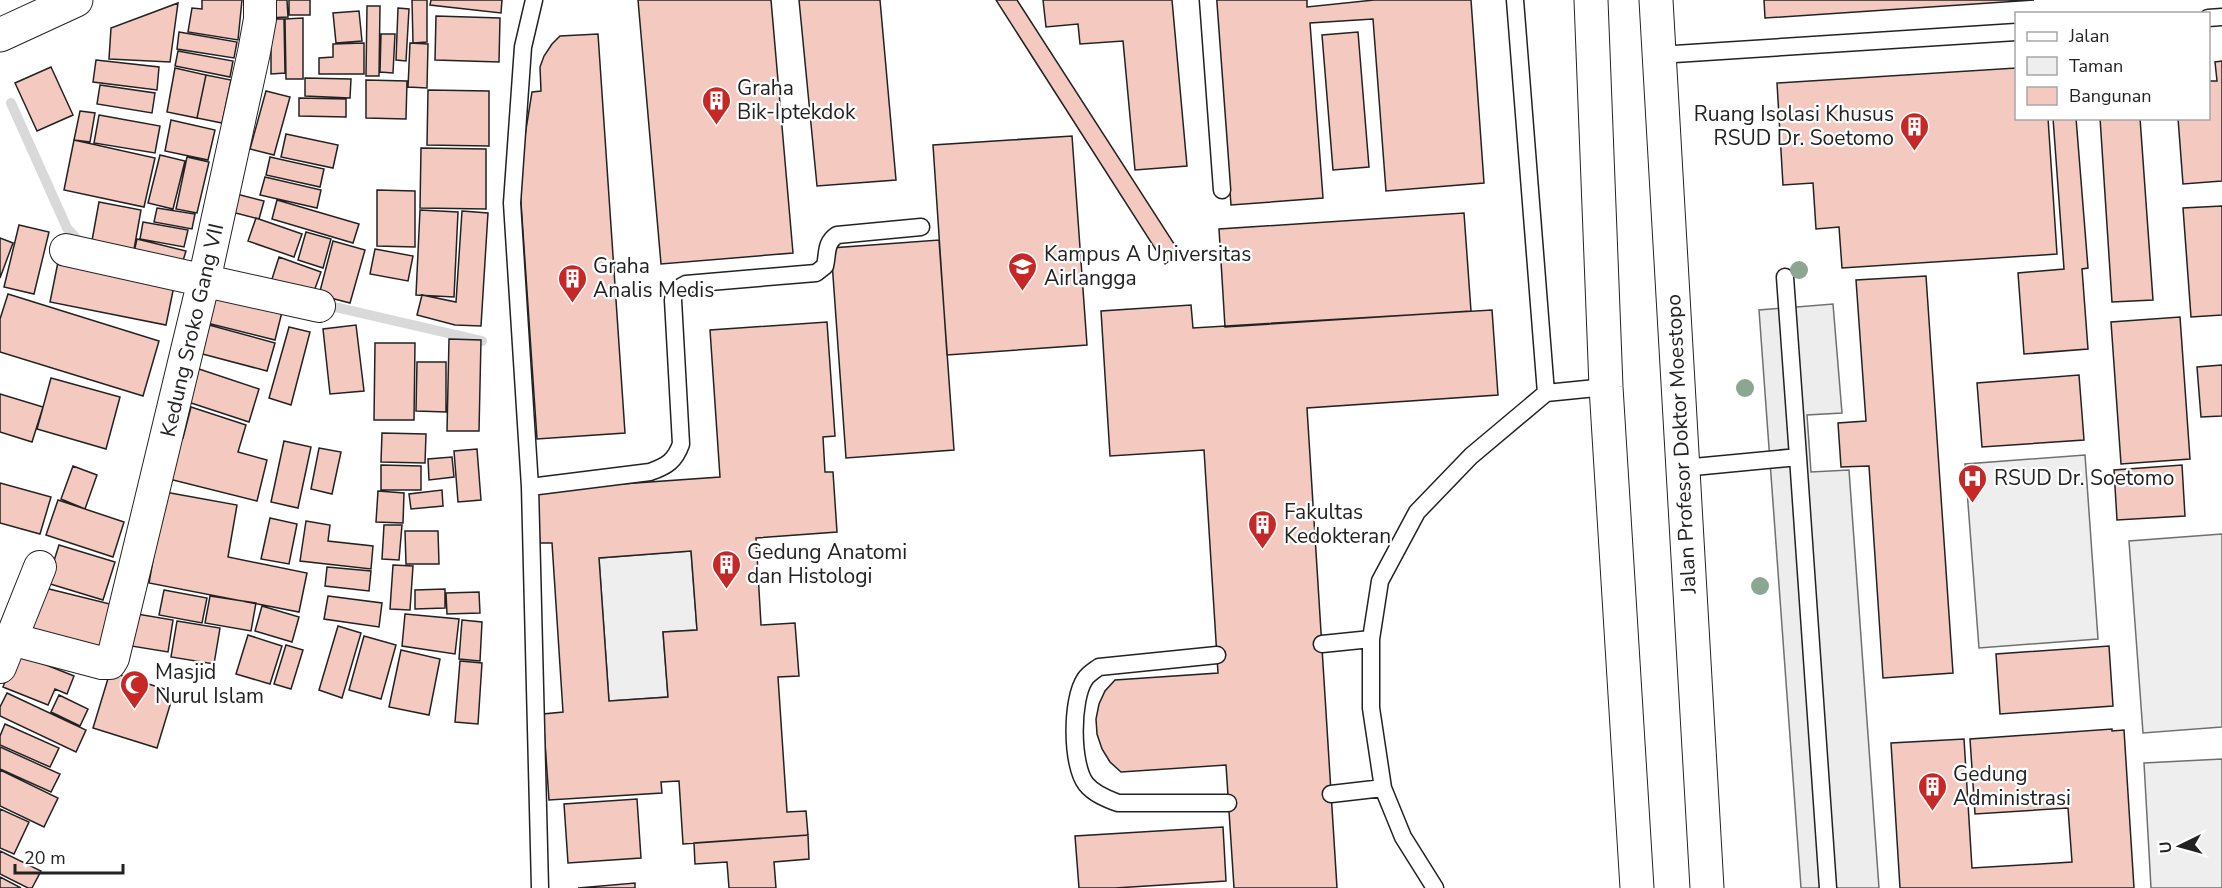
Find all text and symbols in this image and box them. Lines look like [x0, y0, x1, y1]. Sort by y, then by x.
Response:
legend [2015, 12, 2210, 120]
text: Jalan [2068, 24, 2109, 48]
text: Taman [2069, 54, 2123, 78]
place label: Graha Bik-Iptekdok [737, 74, 856, 126]
building icon: Graha Bik-Iptekdok [700, 84, 732, 126]
text: Bangunan [2069, 84, 2152, 108]
place label: Ruang Isolasi Khusus RSUD Dr. Soetomo [1694, 100, 1894, 152]
building icon: Ruang Isolasi Khusus RSUD Dr. Soetomo [1899, 110, 1931, 152]
street label: Kedung Sroko Gang VII [154, 221, 230, 439]
place label: Kampus A Universitas Airlangga [1044, 240, 1251, 292]
school or university icon: Kampus A Universitas Airlangga [1007, 250, 1039, 292]
place label: Graha Analis Medis [593, 252, 714, 304]
building icon: Graha Analis Medis [556, 262, 588, 304]
street label: Jalan Profesor Doktor Moestopo [1659, 293, 1703, 596]
hospital icon: RSUD Dr. Soetomo [1957, 462, 1989, 504]
place label: RSUD Dr. Soetomo [1994, 464, 2174, 492]
place label: Fakultas Kedokteran [1284, 498, 1391, 550]
building icon: Fakultas Kedokteran [1247, 508, 1279, 550]
place label: Gedung Anatomi dan Histologi [747, 538, 907, 590]
building icon: Gedung Anatomi dan Histologi [710, 548, 742, 590]
place label: Masjid Nurul Islam [155, 658, 264, 710]
mosque icon: Masjid Nurul Islam [118, 668, 150, 710]
place label: Gedung Administrasi [1953, 760, 2071, 812]
building icon: Gedung Administrasi [1916, 770, 1948, 812]
north arrow [2150, 816, 2210, 876]
scale bar [15, 837, 123, 875]
text: U [2155, 840, 2178, 854]
text: 20 m [24, 846, 66, 870]

